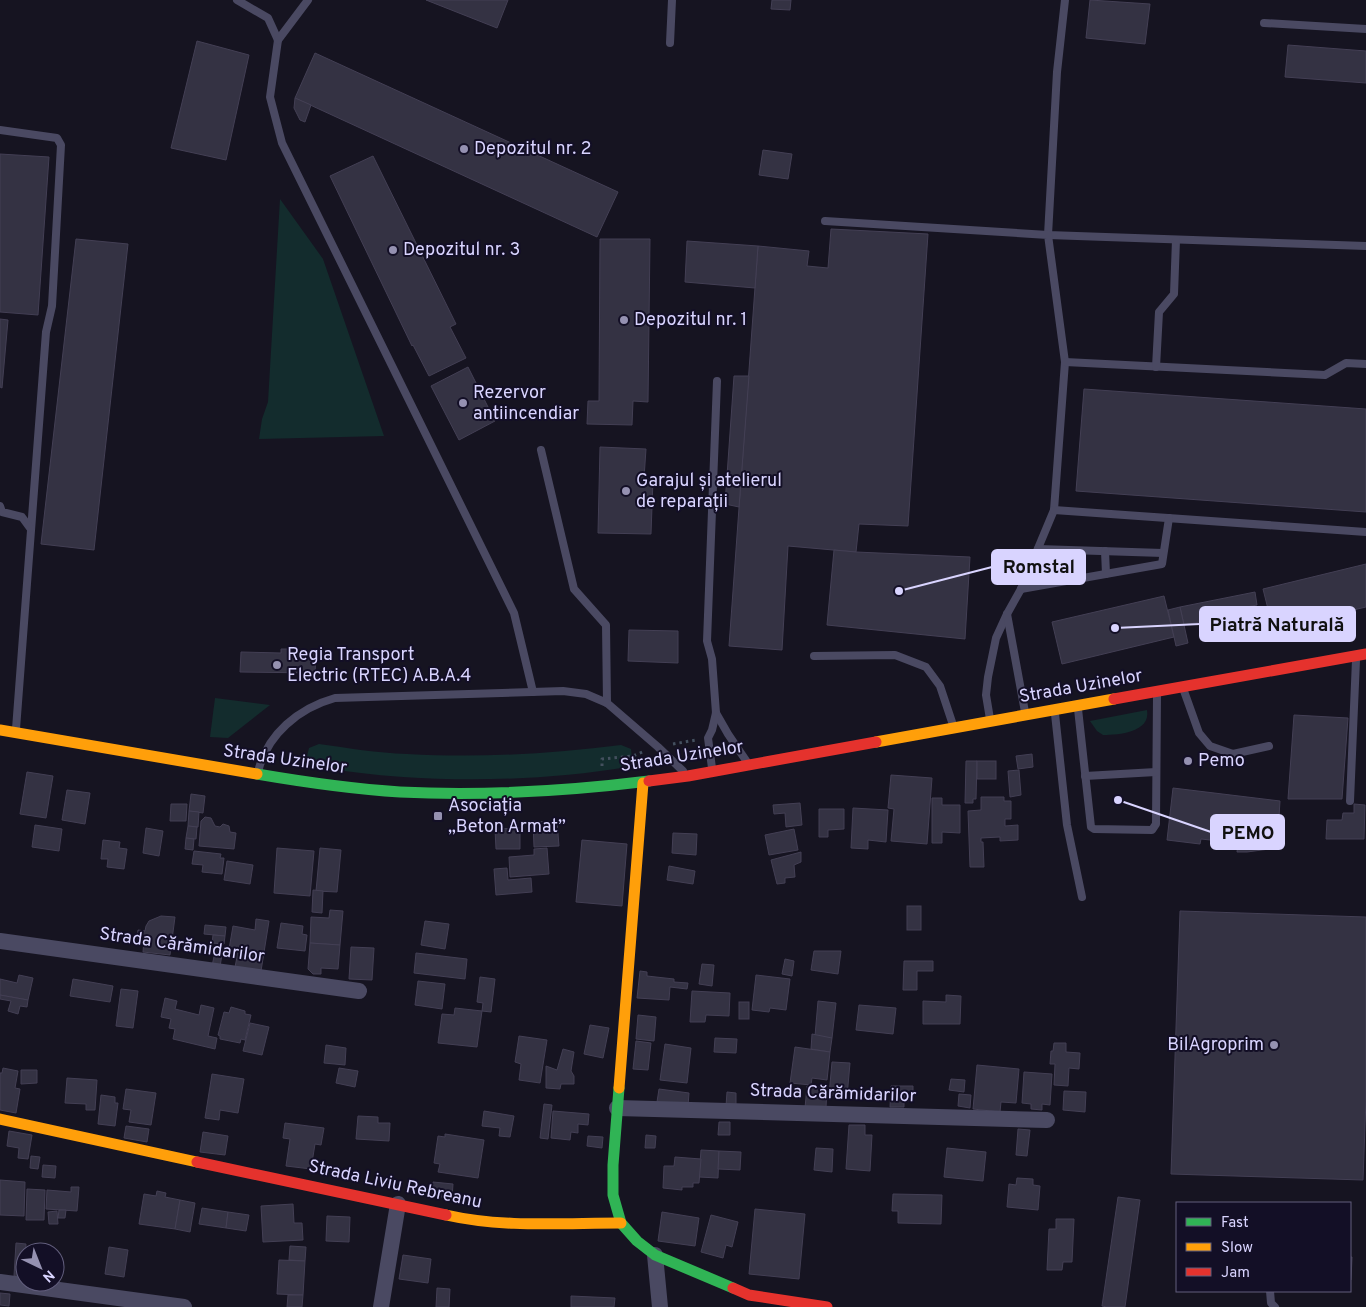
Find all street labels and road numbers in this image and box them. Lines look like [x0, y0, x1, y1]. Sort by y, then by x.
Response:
street label: Strada Uzinelor [1018, 665, 1144, 709]
street label: Strada Uzinelor [619, 736, 745, 778]
street label: Strada Uzinelor [222, 740, 348, 780]
street label: Strada Cărămidarilor [98, 923, 266, 969]
street label: Strada Cărămidarilor [749, 1080, 917, 1108]
street label: Strada Liviu Rebreanu [306, 1155, 484, 1215]

